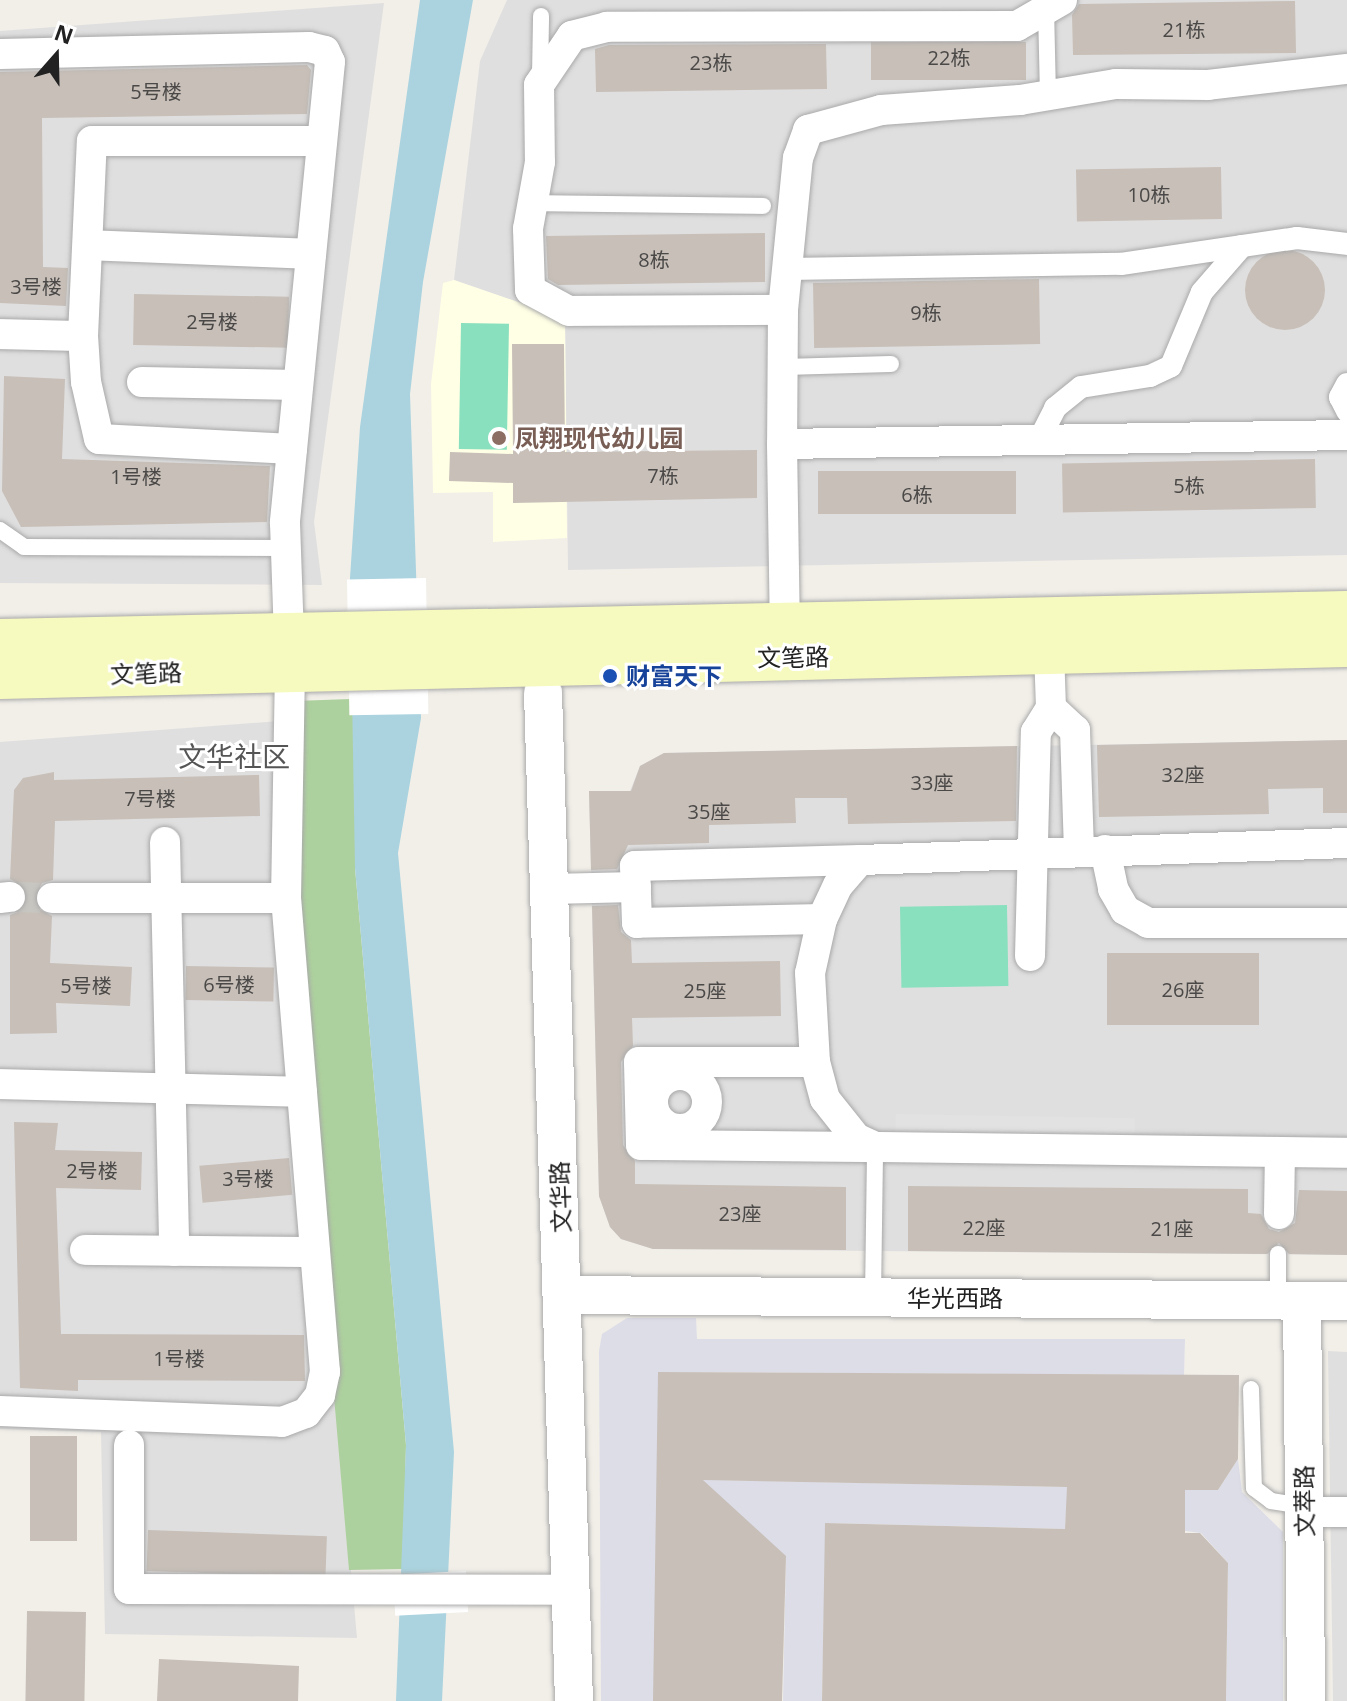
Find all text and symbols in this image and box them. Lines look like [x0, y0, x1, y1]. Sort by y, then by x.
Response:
north arrow [16, 16, 96, 96]
text: N [51, 16, 78, 51]
house number: 21栋 [1163, 17, 1205, 41]
house number: 22栋 [928, 45, 970, 69]
house number: 23栋 [690, 50, 732, 74]
house number: 5号楼 [130, 79, 182, 103]
house number: 10栋 [1128, 182, 1170, 206]
house number: 8栋 [638, 247, 670, 271]
house number: 3号楼 [10, 274, 62, 298]
house number: 9栋 [910, 300, 942, 324]
house number: 2号楼 [186, 309, 238, 333]
place label: 凤翔现代幼儿园 [515, 424, 683, 452]
marker: 凤翔现代幼儿园 [490, 429, 508, 447]
house number: 7栋 [647, 463, 679, 487]
house number: 1号楼 [110, 464, 162, 488]
house number: 5栋 [1173, 473, 1205, 497]
house number: 6栋 [901, 482, 933, 506]
street label: 文笔路 [757, 642, 829, 672]
street label: 文笔路 [110, 657, 182, 689]
place label: 财富天下 [626, 662, 722, 690]
marker: 财富天下 [601, 667, 619, 685]
district label: 文华社区 [178, 739, 290, 773]
house number: 32座 [1162, 762, 1204, 786]
house number: 33座 [911, 770, 953, 794]
house number: 7号楼 [124, 786, 176, 810]
house number: 35座 [688, 799, 730, 823]
house number: 6号楼 [203, 972, 255, 996]
house number: 5号楼 [60, 973, 112, 997]
house number: 26座 [1162, 977, 1204, 1001]
house number: 25座 [684, 978, 726, 1002]
house number: 2号楼 [66, 1158, 118, 1182]
street label: 文华路 [544, 1161, 576, 1233]
house number: 3号楼 [222, 1166, 274, 1190]
house number: 23座 [719, 1201, 761, 1225]
house number: 22座 [963, 1215, 1005, 1239]
house number: 21座 [1151, 1216, 1193, 1240]
street label: 华光西路 [907, 1284, 1003, 1312]
house number: 1号楼 [153, 1346, 205, 1370]
street label: 文萃路 [1289, 1465, 1319, 1537]

